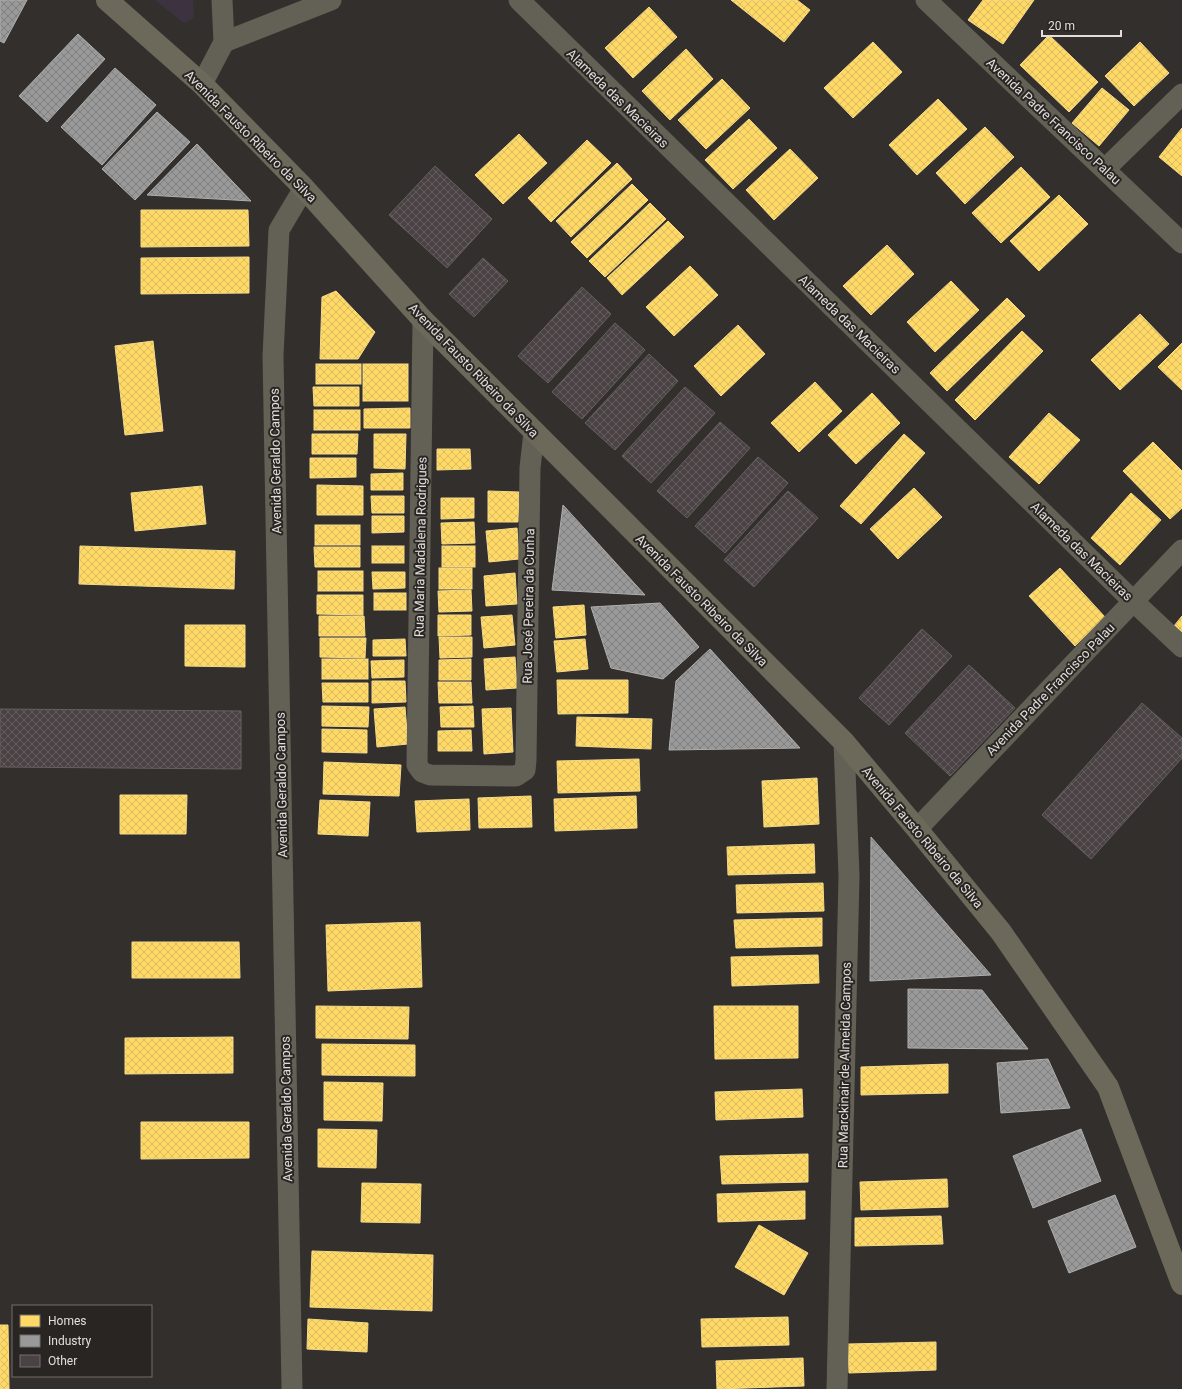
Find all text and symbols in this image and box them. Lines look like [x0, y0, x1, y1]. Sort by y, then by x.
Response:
scale bar [1042, 12, 1121, 38]
text: 20 m [1048, 19, 1075, 33]
street label: Alameda das Macieiras [564, 46, 672, 151]
street label: Avenida Padre Francisco Palau [983, 55, 1124, 188]
street label: Avenida Fausto Ribeiro da Silva [182, 67, 320, 205]
street label: Alameda das Macieiras [796, 272, 904, 377]
street label: Avenida Fausto Ribeiro da Silva [406, 300, 542, 440]
street label: Avenida Geraldo Campos [267, 388, 284, 534]
street label: Rua Maria Madalena Rodrigues [411, 456, 430, 637]
street label: Alameda das Macieiras [1028, 499, 1136, 604]
street label: Rua José Pereira da Cunha [520, 528, 537, 684]
street label: Avenida Fausto Ribeiro da Silva [633, 531, 771, 669]
street label: Avenida Padre Francisco Palau [983, 620, 1118, 759]
street label: Avenida Geraldo Campos [273, 712, 290, 858]
street label: Avenida Fausto Ribeiro da Silva [859, 763, 986, 911]
street label: Rua Marckinair de Almeida Campos [835, 961, 854, 1168]
street label: Avenida Geraldo Campos [278, 1036, 295, 1182]
legend [12, 1305, 152, 1377]
text: Homes [48, 1314, 86, 1328]
text: Industry [48, 1334, 92, 1348]
text: Other [48, 1354, 77, 1368]

